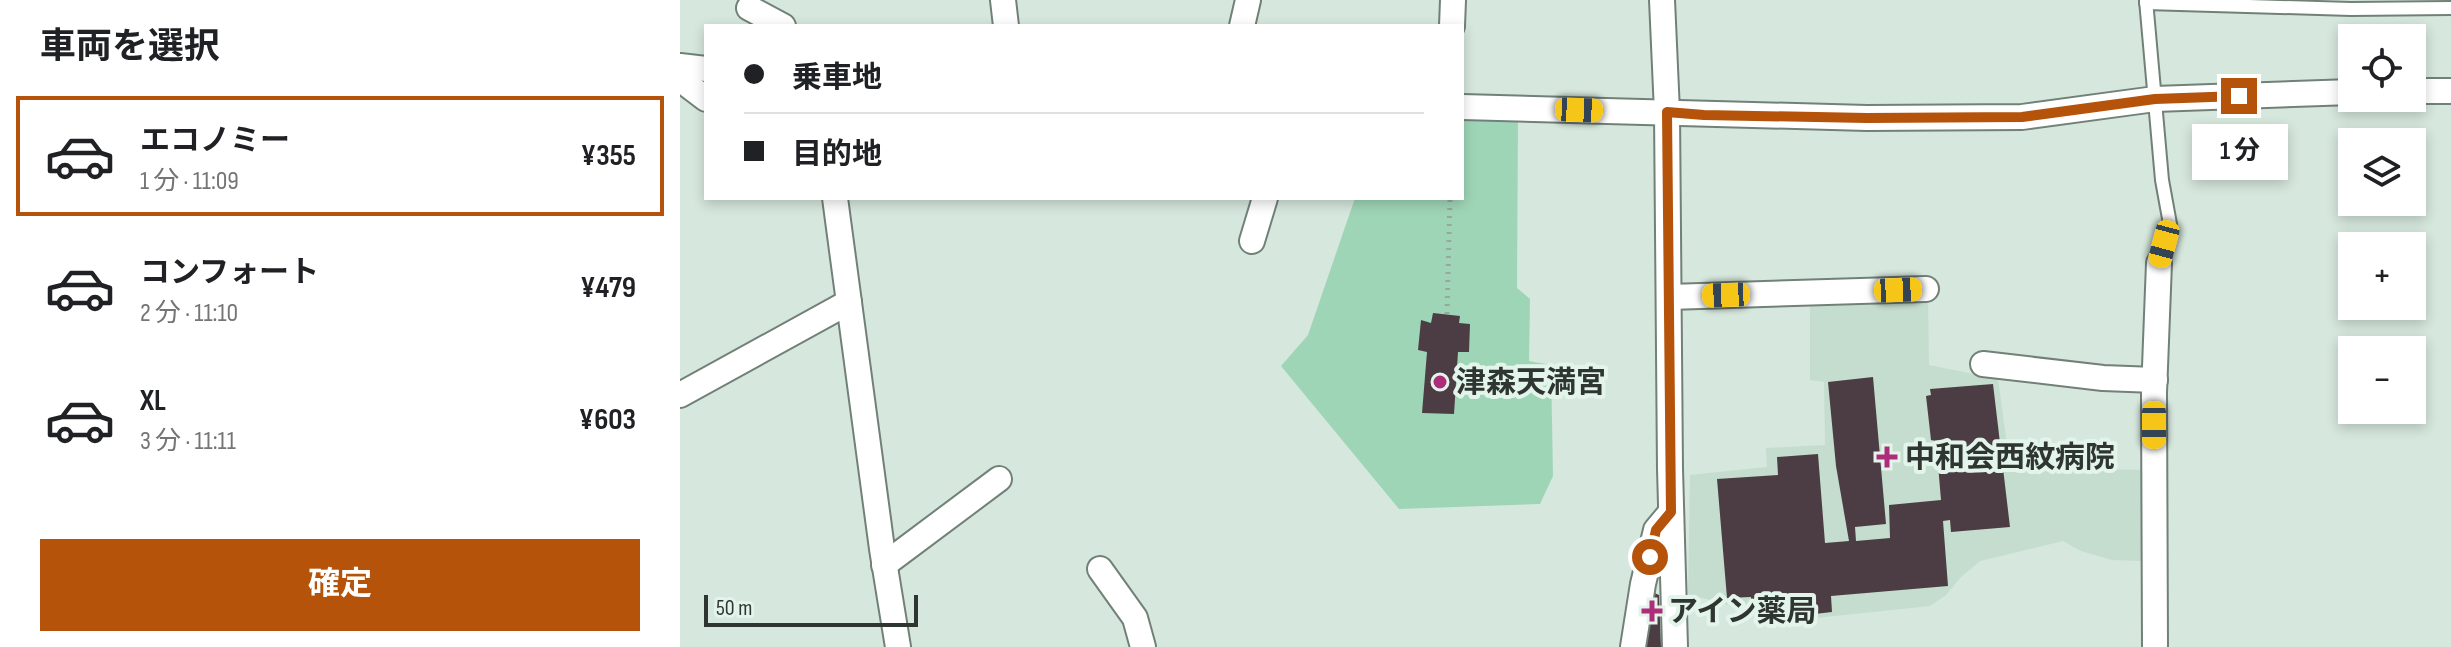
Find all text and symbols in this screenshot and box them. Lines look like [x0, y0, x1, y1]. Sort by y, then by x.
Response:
map controls [2338, 24, 2426, 424]
button: locate [2338, 24, 2426, 112]
text: 車両を選択 [40, 26, 220, 69]
text: 乗車地 [792, 60, 882, 96]
route end [2221, 78, 2257, 114]
car [1555, 97, 1603, 123]
icon: car [44, 120, 116, 192]
text: エコノミー [140, 123, 290, 159]
callout: 1 分 [2191, 124, 2287, 180]
button: layers [2338, 128, 2426, 216]
text: 1 分 [2220, 136, 2260, 167]
text: 目的地 [792, 137, 882, 173]
text: ¥355 [581, 138, 636, 174]
text: 1 分 · 11:09 [140, 166, 239, 197]
car [2146, 218, 2182, 270]
button: + [2338, 232, 2426, 320]
icon: car [44, 252, 116, 324]
text: コンフォート [140, 255, 319, 291]
text: ¥479 [580, 270, 636, 306]
car [1874, 277, 1922, 303]
car [1702, 282, 1750, 308]
text: 2 分 · 11:10 [140, 298, 238, 329]
button: − [2338, 336, 2426, 424]
place label: 津森天満宮 [1456, 365, 1606, 401]
marker: 津森天満宮 [1431, 373, 1449, 391]
text: XL [140, 383, 166, 419]
icon: car [44, 384, 116, 456]
car [2142, 401, 2166, 449]
text: ¥603 [579, 402, 636, 438]
text: 3 分 · 11:11 [140, 426, 236, 457]
place label: 中和会西紋病院 [1905, 440, 2115, 476]
marker: 中和会西紋病院 [1876, 446, 1898, 468]
button: 確定 [40, 539, 640, 631]
route start [1632, 539, 1668, 575]
scale bar [704, 591, 918, 627]
place label: アイン薬局 [1668, 594, 1817, 630]
text: 50 m [716, 595, 752, 622]
marker: アイン薬局 [1643, 602, 1661, 620]

